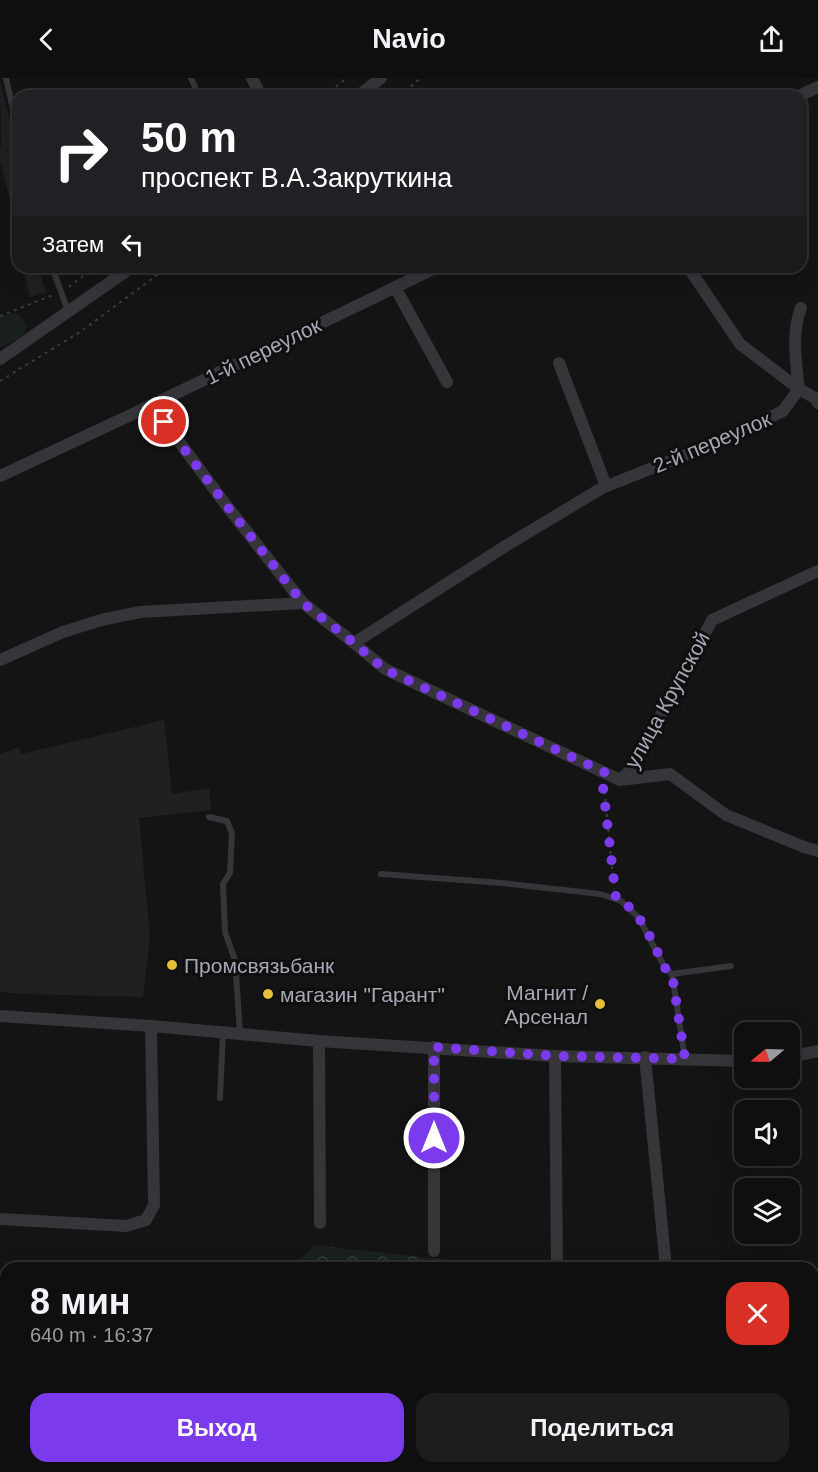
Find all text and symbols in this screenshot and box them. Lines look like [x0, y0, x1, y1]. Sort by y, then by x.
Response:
icon: back [30, 23, 63, 56]
icon: share [755, 23, 788, 56]
text: Navio [372, 24, 446, 54]
icon: right [42, 114, 120, 192]
text: 50 m [141, 114, 237, 161]
text: проспект В.А.Закруткина [141, 163, 452, 193]
icon: left [116, 228, 149, 261]
text: Затем [42, 232, 104, 257]
street label: 1-й переулок [201, 313, 325, 389]
pin [138, 396, 189, 447]
icon: arrive [147, 405, 180, 438]
street label: 2-й переулок [650, 407, 775, 477]
street label: улица Крупской [620, 628, 714, 772]
place label: Промсвязьбанк [184, 954, 335, 977]
marker: Промсвязьбанк [165, 958, 179, 972]
place label: Магнит / Арсенал [505, 981, 588, 1028]
place label: магазин "Гарант" [280, 983, 445, 1006]
marker: магазин "Гарант" [261, 987, 275, 1001]
marker: Магнит / Арсенал [593, 997, 607, 1011]
north arrow [734, 1022, 800, 1088]
map controls [734, 1022, 800, 1244]
button: sound [734, 1100, 800, 1166]
position arrow [402, 1106, 466, 1170]
button: layers [734, 1178, 800, 1244]
text: 8 мин [30, 1281, 131, 1322]
button: close [726, 1282, 789, 1345]
text: 640 m · 16:37 [30, 1324, 153, 1346]
button: Выход [30, 1393, 404, 1462]
button: Поделиться [416, 1393, 789, 1462]

